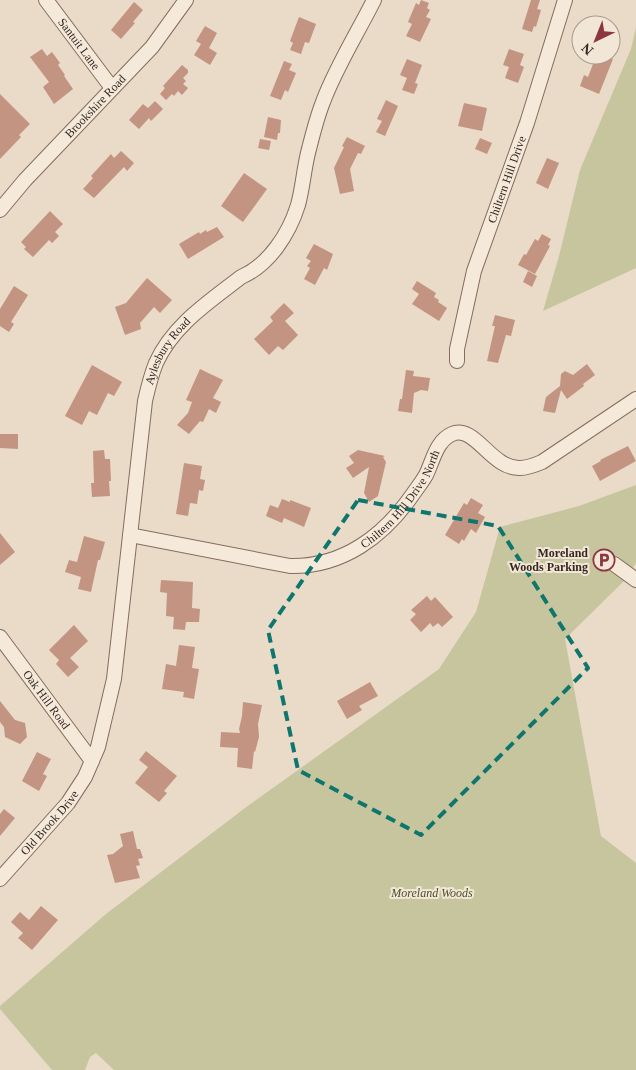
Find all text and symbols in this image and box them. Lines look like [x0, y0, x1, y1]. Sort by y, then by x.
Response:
street label: Santuit Lane [55, 15, 103, 73]
north arrow [571, 15, 621, 65]
text: N [579, 40, 596, 58]
street label: Brookshire Road [62, 72, 129, 141]
street label: Chiltern Hill Drive [485, 134, 529, 225]
street label: Aylesbury Road [142, 314, 193, 386]
street label: Chiltern Hill Drive North [358, 448, 443, 551]
place label: Moreland Woods Parking [509, 546, 588, 574]
parking icon: Moreland Woods Parking [592, 548, 616, 572]
street label: Oak Hill Road [20, 667, 73, 732]
street label: Old Brook Drive [18, 788, 81, 858]
park label: Moreland Woods [390, 886, 473, 900]

